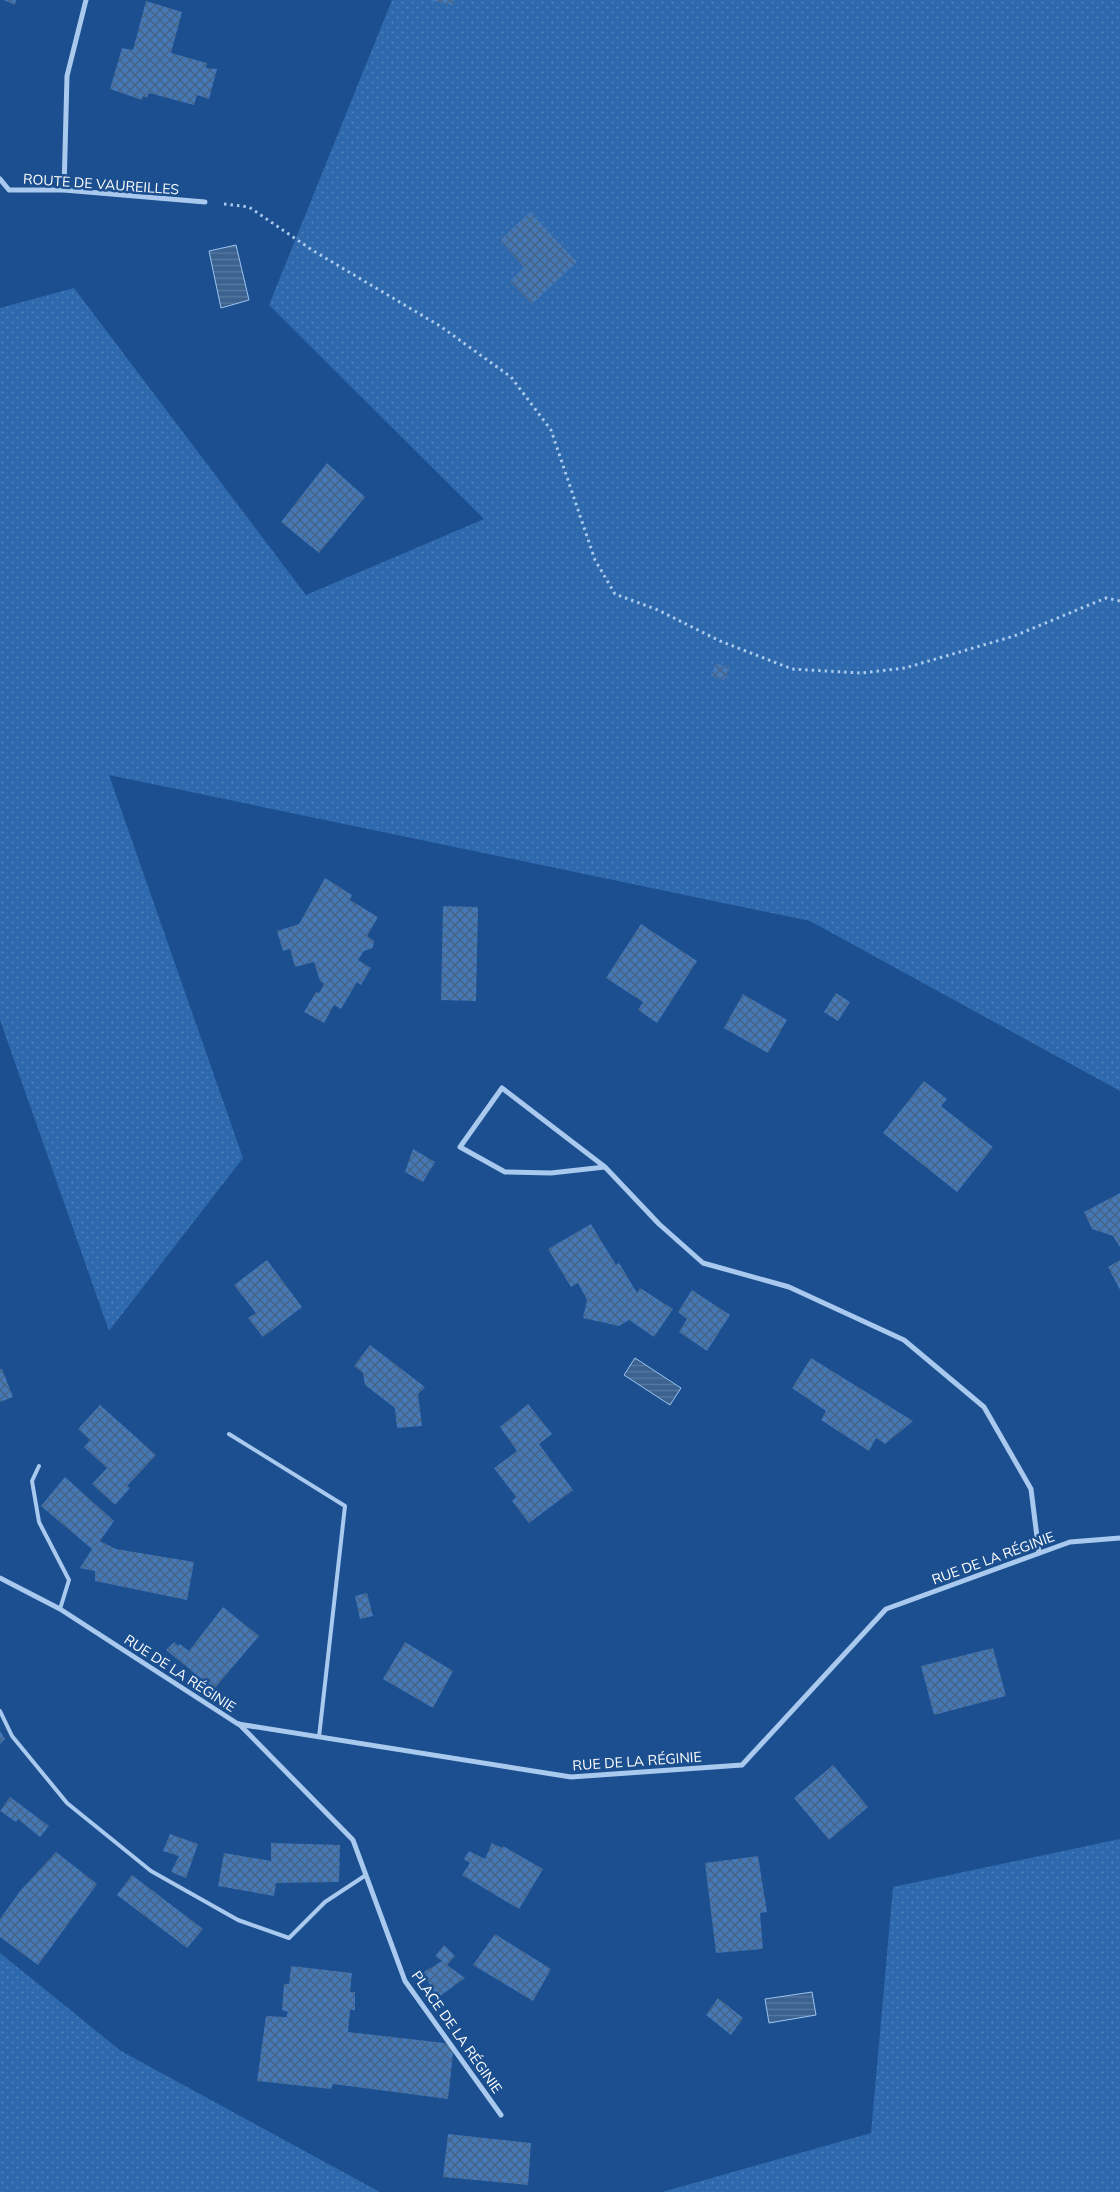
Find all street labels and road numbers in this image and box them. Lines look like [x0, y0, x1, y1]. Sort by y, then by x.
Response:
street label: ROUTE DE VAUREILLES [22, 170, 180, 198]
street label: RUE DE LA RÉGINIE [929, 1527, 1057, 1589]
street label: RUE DE LA RÉGINIE [121, 1630, 239, 1716]
street label: RUE DE LA RÉGINIE [572, 1748, 702, 1774]
street label: PLACE DE LA RÉGINIE [408, 1967, 506, 2097]

